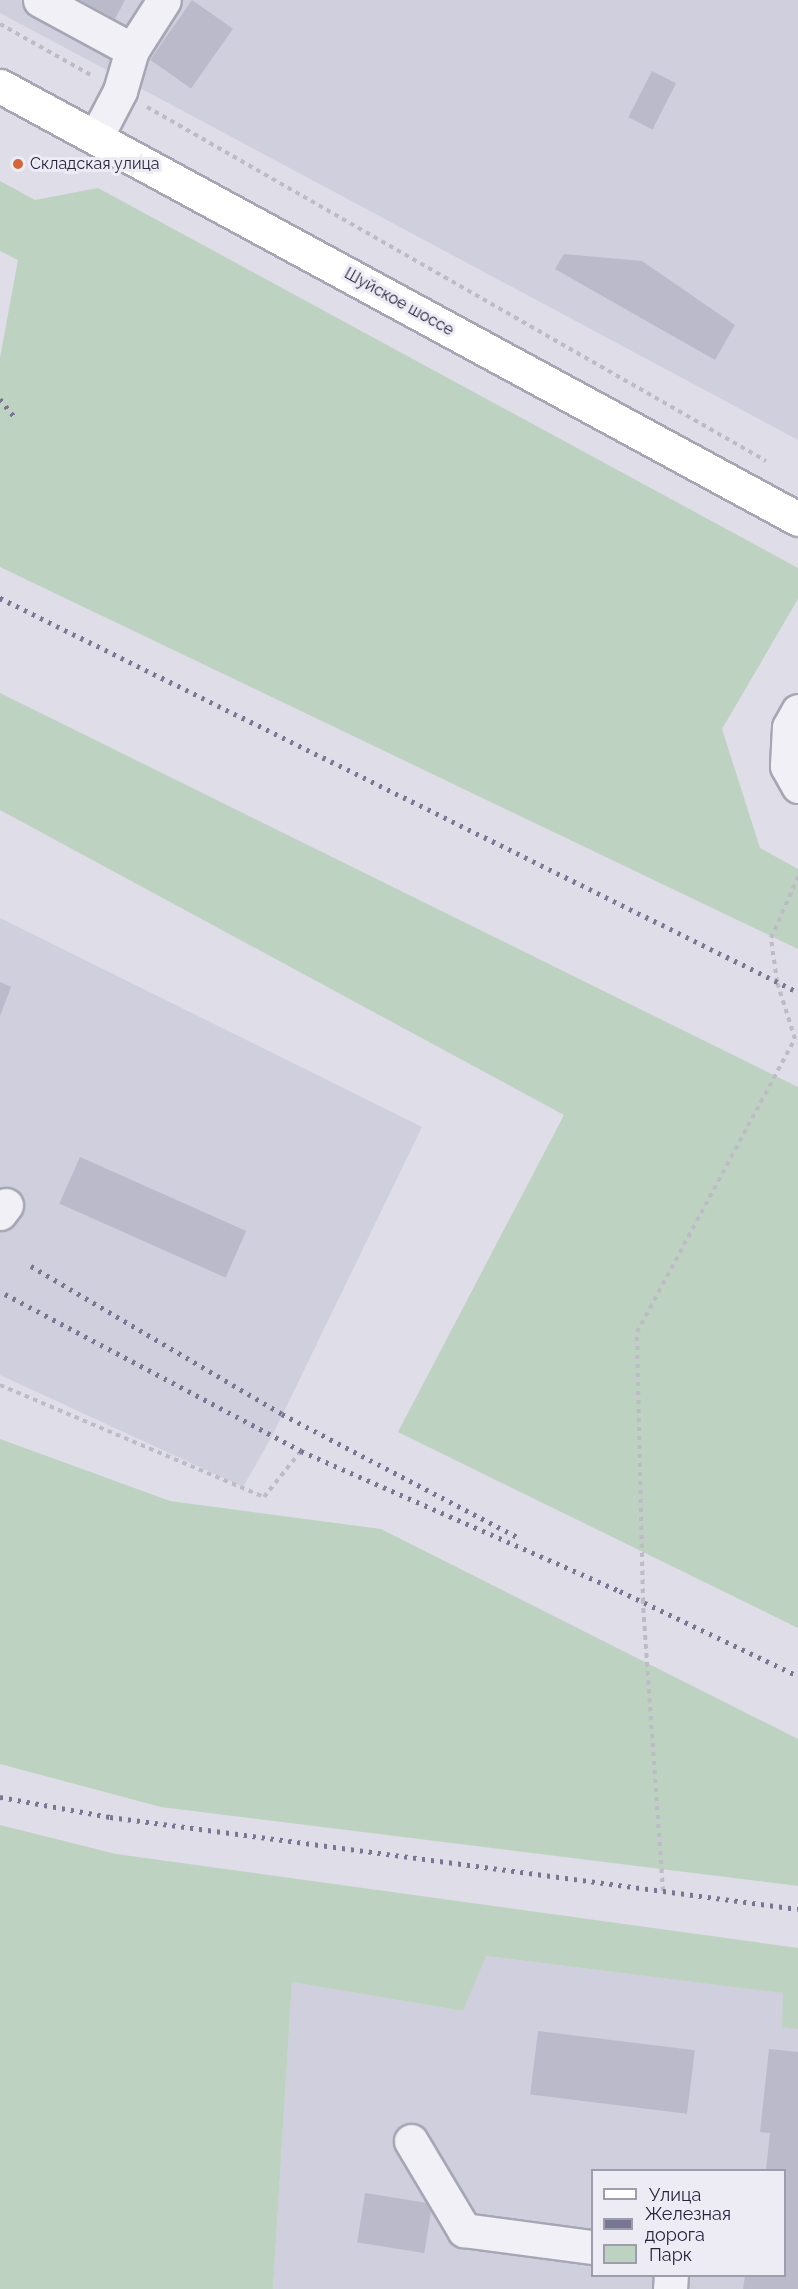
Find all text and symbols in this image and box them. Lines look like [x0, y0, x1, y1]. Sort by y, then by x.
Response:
place label: Складская улица [30, 154, 160, 174]
marker: Складская улица [11, 157, 25, 171]
street label: Шуйское шоссе [341, 264, 457, 340]
legend [591, 2169, 786, 2277]
text: Улица [649, 2184, 701, 2205]
text: Железная дорога [645, 2203, 731, 2245]
text: Парк [649, 2244, 692, 2265]

